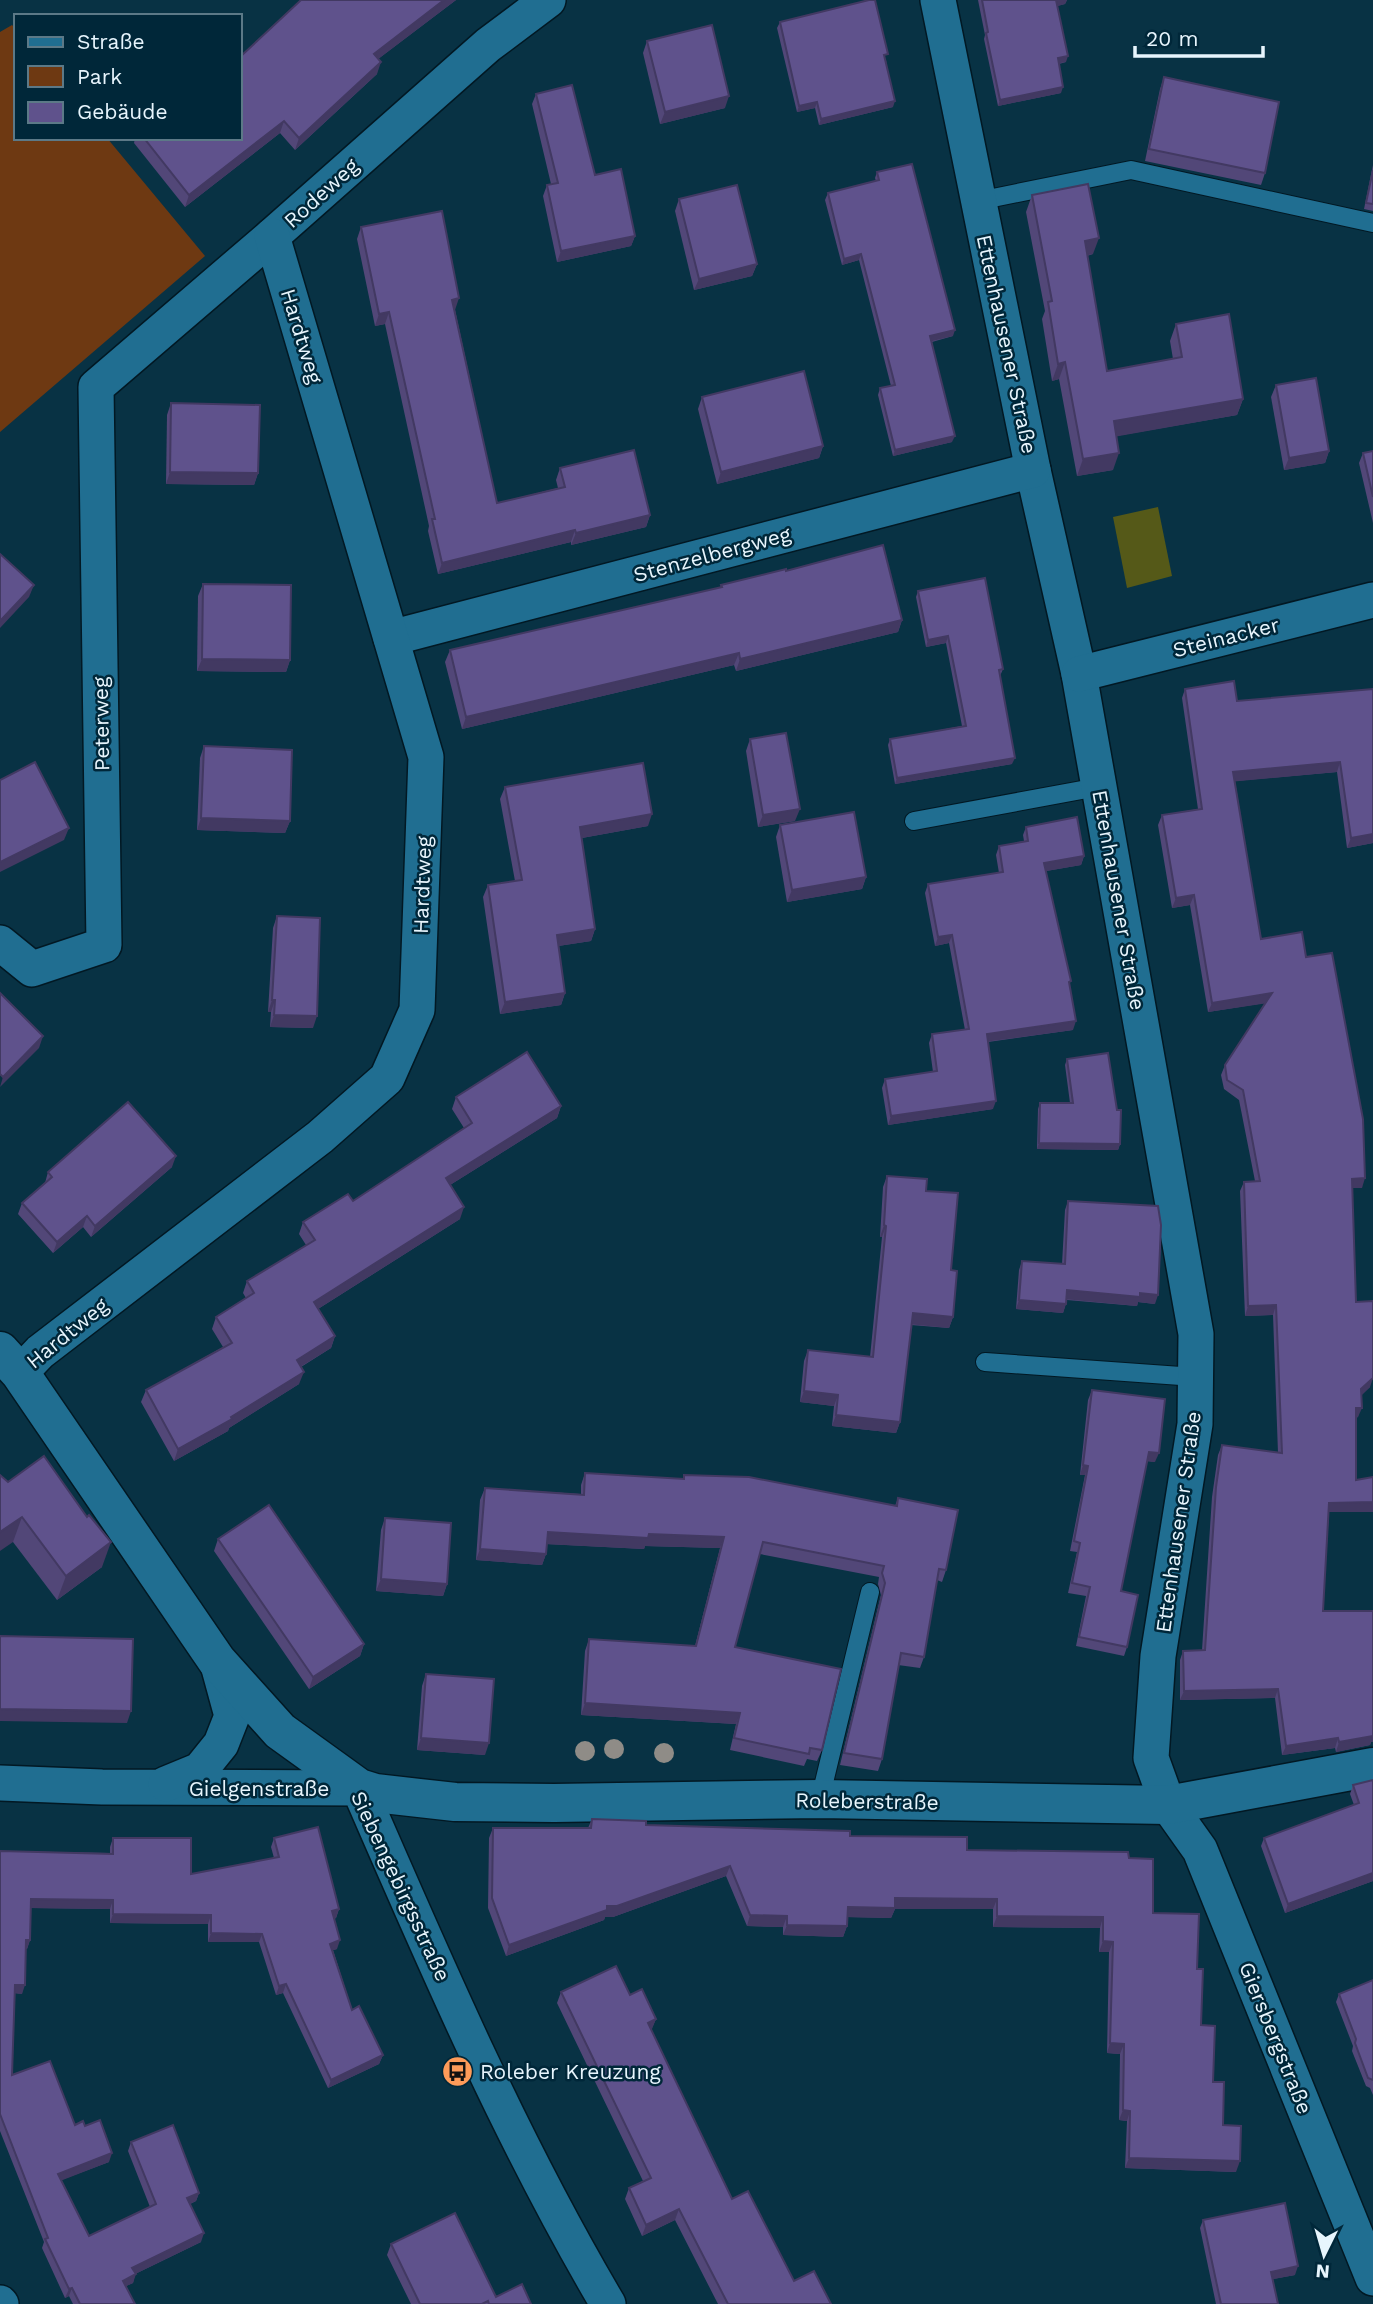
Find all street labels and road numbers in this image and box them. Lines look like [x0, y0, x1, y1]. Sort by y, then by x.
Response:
street label: Rodeweg [279, 152, 364, 233]
street label: Ettenhausener Straße [972, 232, 1042, 456]
street label: Hardtweg [276, 286, 329, 387]
street label: Stenzelbergweg [631, 521, 794, 587]
street label: Steinacker [1170, 612, 1282, 662]
street label: Peterweg [88, 676, 114, 771]
street label: Ettenhausener Straße [1087, 788, 1151, 1012]
street label: Hardtweg [408, 835, 436, 934]
street label: Hardtweg [21, 1292, 114, 1374]
street label: Ettenhausener Straße [1150, 1410, 1206, 1634]
street label: Gielgenstraße [189, 1776, 329, 1801]
street label: Siebengebirgsstraße [346, 1787, 456, 1985]
street label: Roleberstraße [795, 1787, 939, 1815]
street label: Giersbergstraße [1234, 1958, 1318, 2118]

